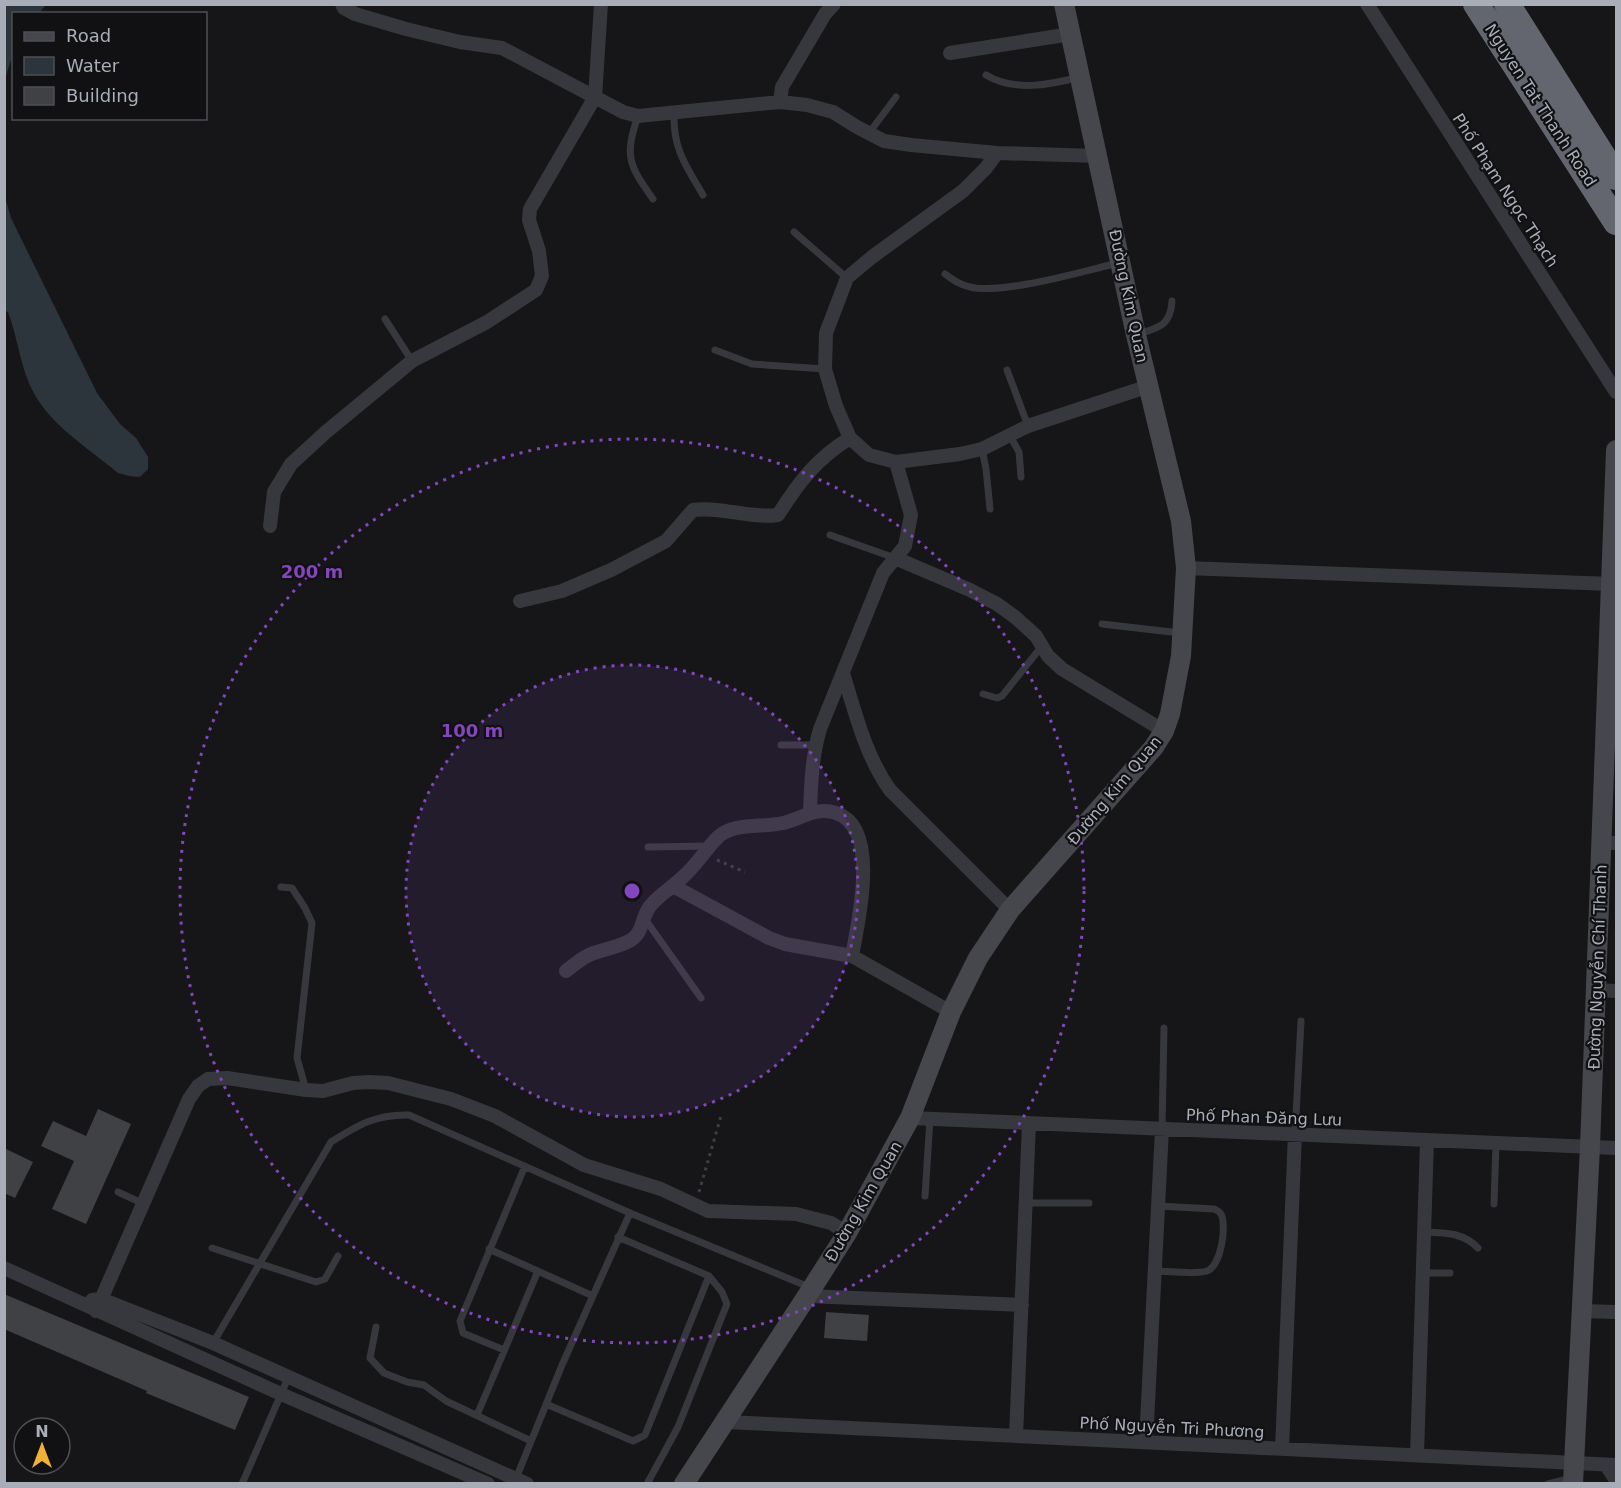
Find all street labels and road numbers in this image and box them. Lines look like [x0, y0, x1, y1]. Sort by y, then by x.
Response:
street label: Nguyen Tat Thanh Road [1481, 20, 1600, 190]
street label: Phố Phạm Ngọc Thạch [1449, 110, 1562, 271]
street label: Đường Kim Quan [1105, 228, 1152, 365]
street label: Đường Kim Quan [1063, 732, 1165, 849]
street label: Đường Nguyễn Chí Thanh [1584, 864, 1611, 1070]
street label: Phố Phan Đăng Lưu [1186, 1105, 1342, 1130]
street label: Đường Kim Quan [821, 1138, 906, 1265]
street label: Phố Nguyễn Tri Phương [1079, 1413, 1265, 1442]

